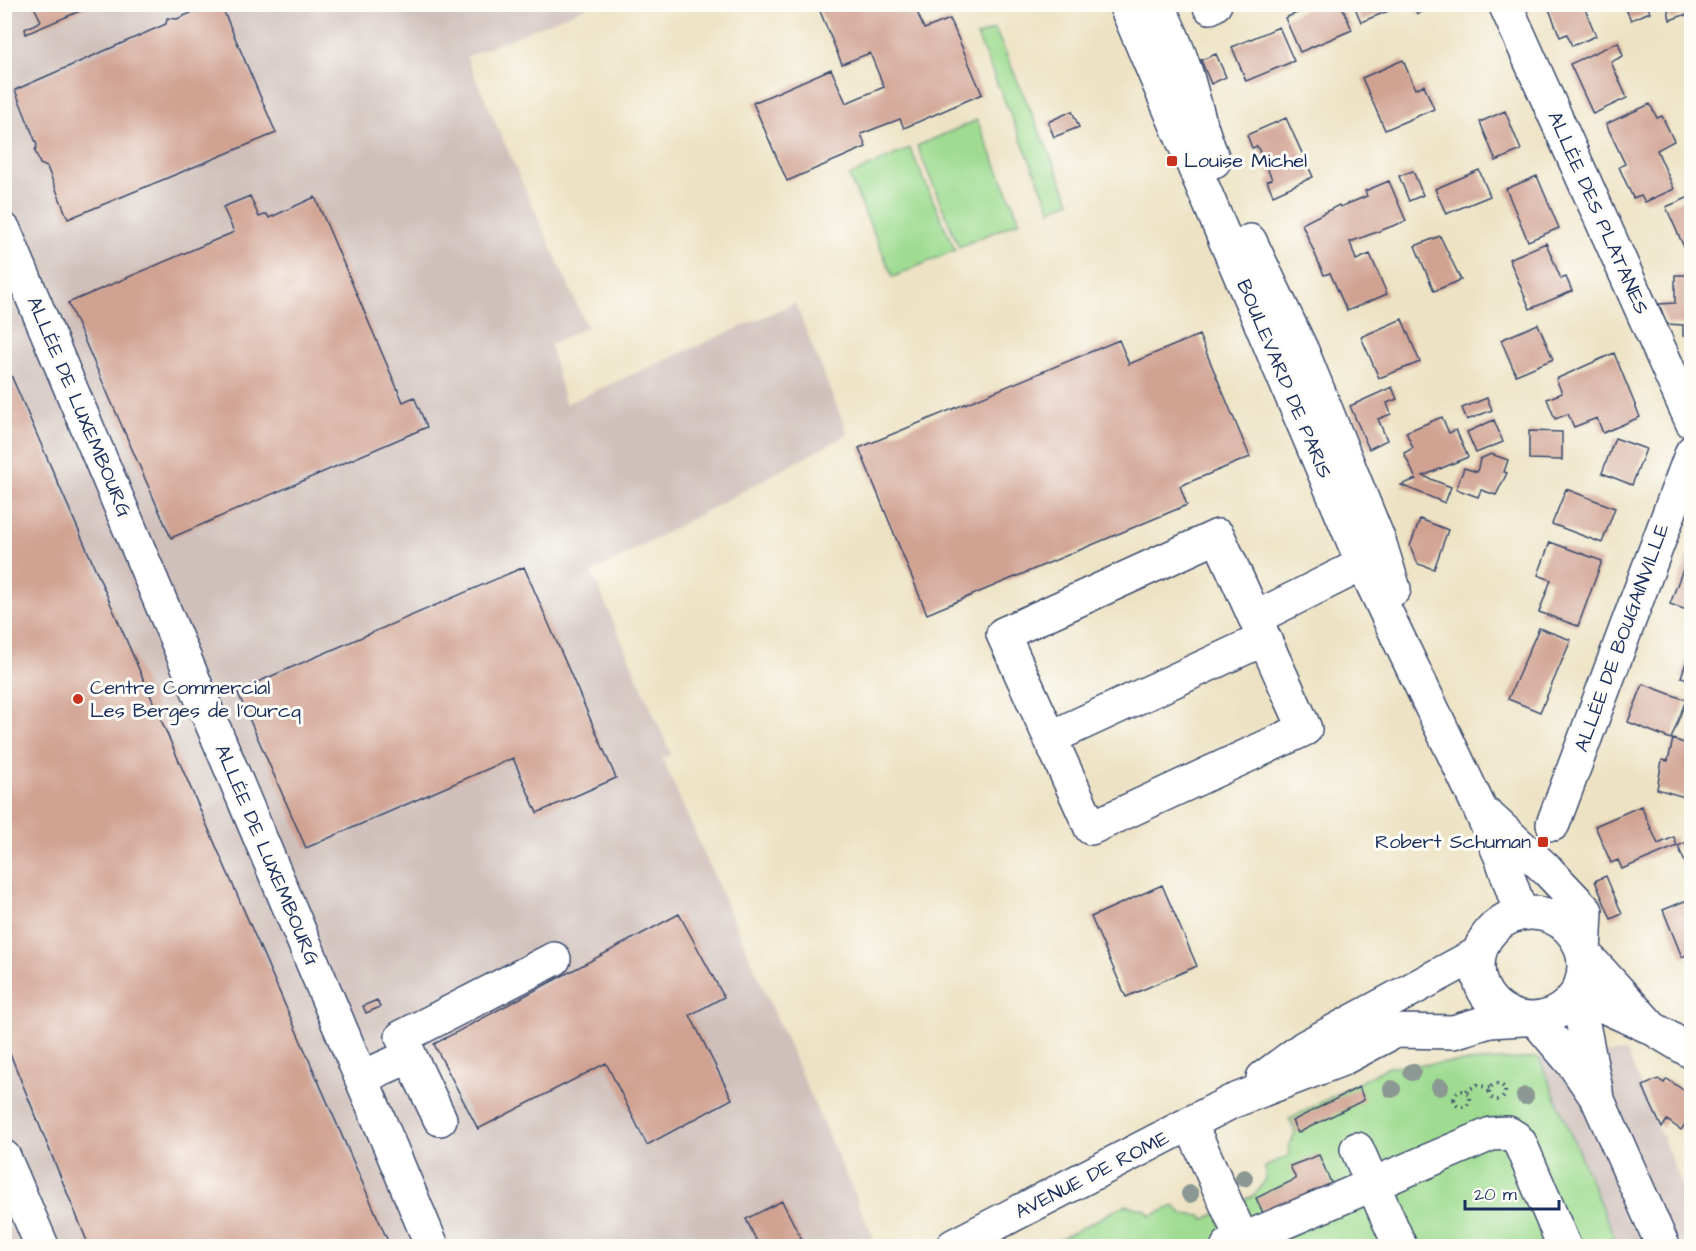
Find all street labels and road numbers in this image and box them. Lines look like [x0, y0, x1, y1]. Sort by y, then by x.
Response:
street label: ALLÉE DES PLATANES [1541, 107, 1656, 319]
street label: BOULEVARD DE PARIS [1229, 275, 1339, 483]
street label: ALLÉE DE LUXEMBOURG [20, 292, 138, 522]
street label: ALLÉE DE BOUGAINVILLE [1568, 520, 1676, 756]
street label: ALLÉE DE LUXEMBOURG [208, 740, 326, 970]
street label: AVENUE DE ROME [1010, 1124, 1174, 1226]

